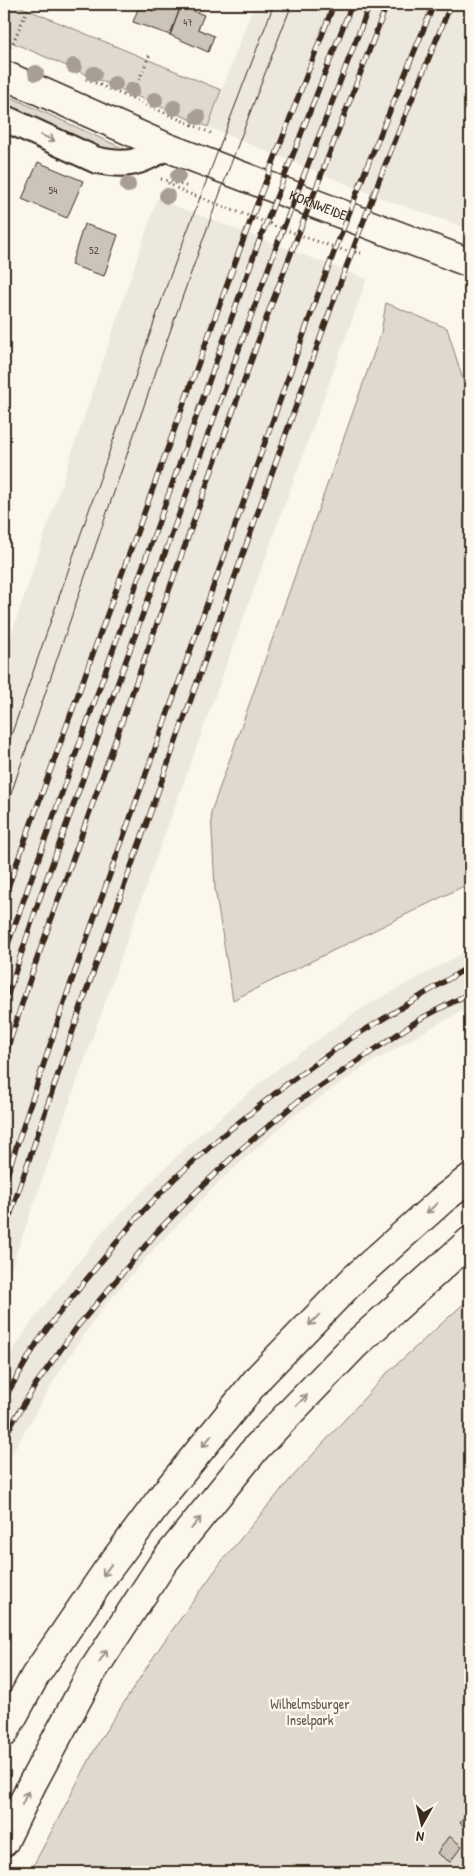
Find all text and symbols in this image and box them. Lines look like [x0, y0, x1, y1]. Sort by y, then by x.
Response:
house number: 47 [183, 15, 193, 29]
one-way arrow [40, 134, 55, 144]
house number: 54 [49, 183, 57, 197]
street label: KORNWEIDE [287, 185, 350, 224]
house number: 52 [89, 243, 99, 257]
one-way arrow [426, 1202, 439, 1214]
one-way arrow [308, 1313, 320, 1326]
one-way arrow [296, 1394, 308, 1406]
one-way arrow [201, 1434, 212, 1447]
one-way arrow [190, 1517, 201, 1530]
one-way arrow [102, 1563, 112, 1577]
one-way arrow [98, 1649, 108, 1663]
park label: Wilhelmsburger Inselpark [270, 1694, 350, 1730]
one-way arrow [20, 1791, 30, 1806]
north arrow [396, 1798, 446, 1848]
text: N [415, 1827, 425, 1847]

